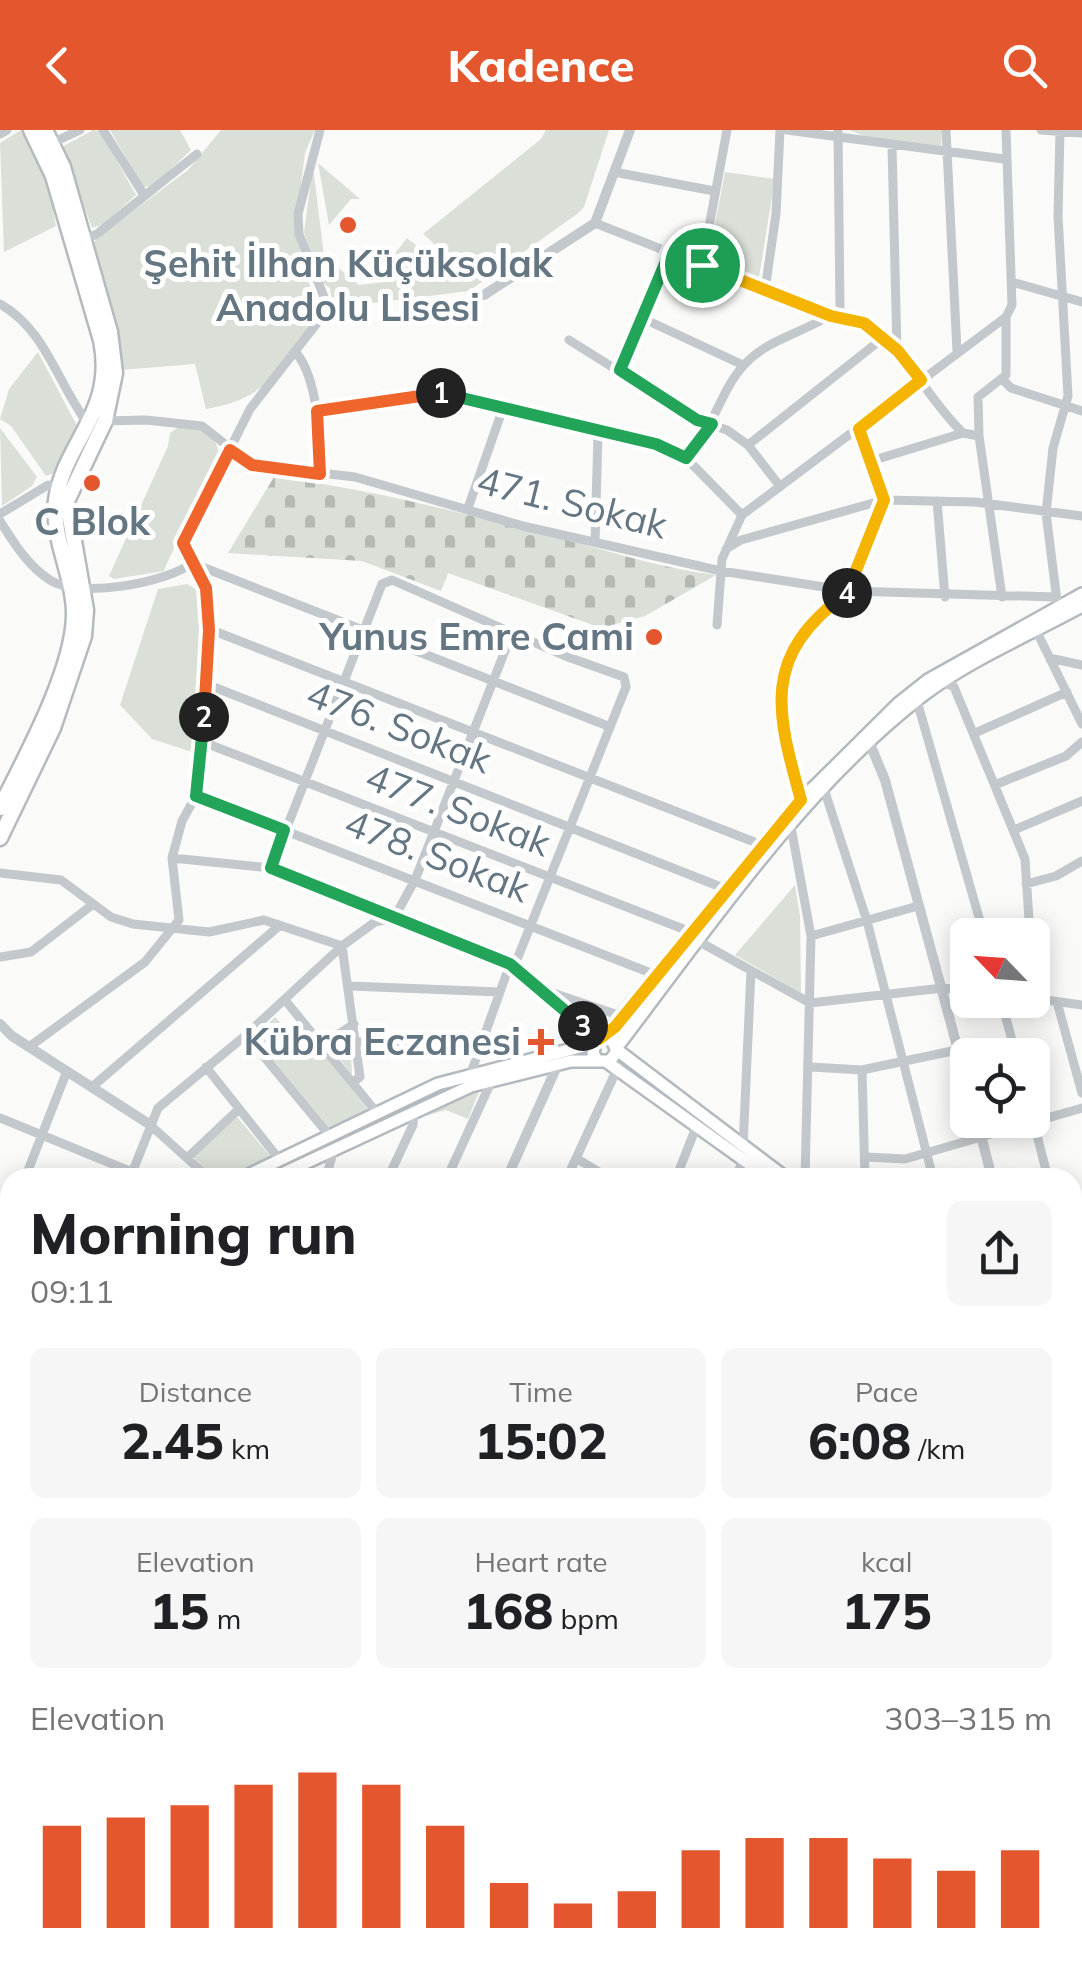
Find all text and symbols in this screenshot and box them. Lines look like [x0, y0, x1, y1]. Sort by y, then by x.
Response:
text: Kadence [447, 37, 635, 93]
icon: back [30, 38, 85, 93]
icon: search [997, 38, 1052, 93]
marker: Şehit İlhan Küçüksolak Anadolu Lisesi [337, 214, 359, 236]
pin [660, 223, 745, 308]
icon: arrive [675, 238, 730, 293]
place label: Şehit İlhan Küçüksolak Anadolu Lisesi [143, 239, 554, 331]
pin: 1 [416, 368, 466, 418]
text: 1 [433, 375, 449, 410]
street label: 471. Sokak [472, 455, 673, 549]
marker: C Blok [81, 472, 103, 494]
place label: C Blok [34, 497, 151, 545]
pin: 4 [822, 568, 872, 618]
text: 4 [839, 575, 855, 610]
place label: Yunus Emre Cami [319, 612, 634, 660]
marker: Yunus Emre Cami [643, 626, 665, 648]
street label: 476. Sokak [300, 669, 499, 783]
pin: 2 [179, 692, 229, 742]
text: 2 [196, 699, 212, 734]
street label: 477. Sokak [359, 752, 558, 866]
street label: 478. Sokak [338, 798, 537, 912]
north arrow [950, 918, 1050, 1018]
map controls [950, 918, 1050, 1138]
pin: 3 [558, 1001, 608, 1051]
text: 3 [575, 1008, 591, 1043]
place label: Kübra Eczanesi [243, 1017, 521, 1065]
marker: Kübra Eczanesi [530, 1031, 552, 1053]
button: locate [950, 1038, 1050, 1138]
text: Morning run [30, 1199, 357, 1268]
button: share [947, 1201, 1052, 1306]
text: 09:11 [30, 1271, 114, 1311]
text: Distance [139, 1374, 252, 1409]
text: Time [509, 1374, 573, 1409]
text: Pace [855, 1374, 918, 1409]
text: 2.45 [121, 1409, 224, 1472]
text: 15:02 [474, 1409, 607, 1472]
text: 6:08 [808, 1409, 911, 1472]
text: km [224, 1431, 270, 1466]
text: /km [911, 1431, 965, 1466]
text: Elevation [136, 1544, 255, 1579]
text: Heart rate [474, 1544, 608, 1579]
text: kcal [861, 1544, 912, 1579]
text: 15 [149, 1579, 209, 1642]
text: 168 [463, 1579, 553, 1642]
text: 175 [842, 1579, 932, 1642]
text: m [209, 1601, 241, 1636]
text: bpm [553, 1601, 619, 1636]
text: Elevation [30, 1698, 165, 1738]
text: 303–315 m [884, 1698, 1052, 1738]

